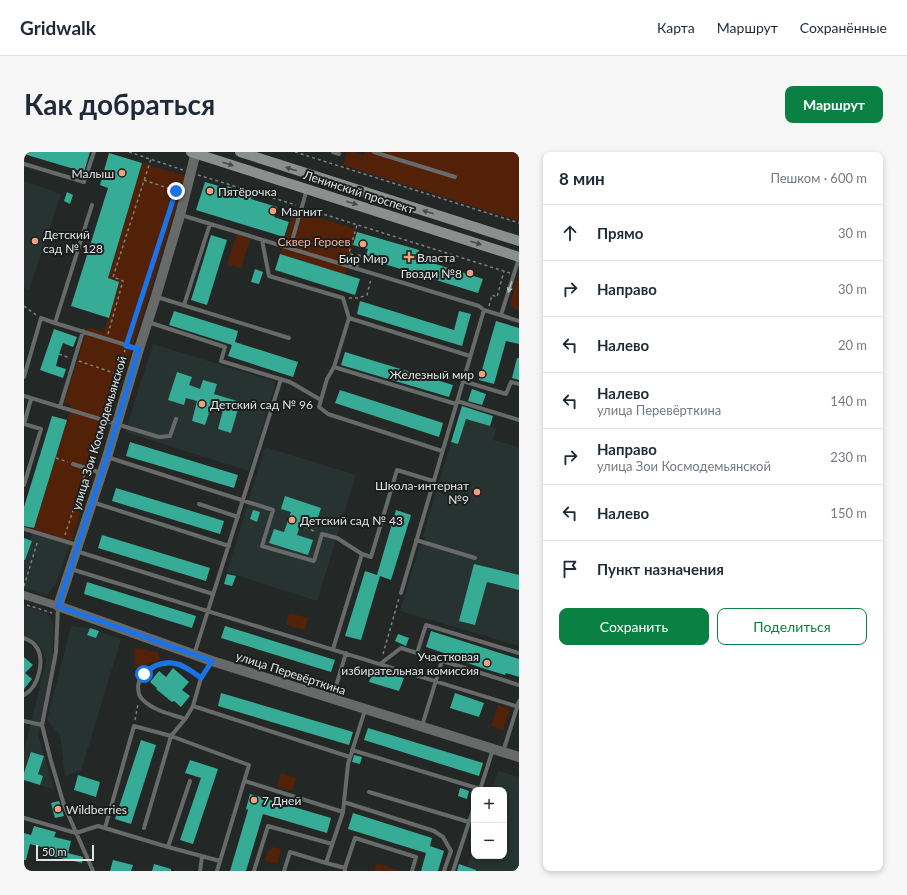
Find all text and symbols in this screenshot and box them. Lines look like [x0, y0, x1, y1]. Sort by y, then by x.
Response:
text: Gridwalk [20, 16, 96, 39]
text: Карта [657, 19, 695, 36]
text: Маршрут [717, 19, 778, 36]
text: Сохранённые [800, 19, 887, 36]
button: Маршрут [785, 86, 883, 123]
text: Как добраться [24, 87, 215, 121]
one-way arrow [222, 161, 234, 167]
one-way arrow [285, 165, 297, 171]
place label: Малыш [72, 166, 114, 181]
street label: Ленинский проспект [301, 167, 416, 217]
marker: Малыш [117, 168, 127, 178]
text: 8 мин [559, 168, 605, 189]
text: Пешком · 600 m [770, 170, 867, 186]
route end [167, 182, 185, 200]
place label: Пятёрочка [218, 184, 277, 199]
marker: Пятёрочка [205, 186, 215, 196]
one-way arrow [346, 201, 358, 207]
place label: Магнит [281, 204, 323, 219]
marker: Магнит [268, 206, 278, 216]
one-way arrow [422, 209, 434, 215]
icon: ahead [559, 222, 581, 244]
text: Прямо [597, 224, 643, 242]
text: 30 m [838, 225, 867, 241]
place label: Детский сад № 128 [43, 227, 103, 256]
park label: Сквер Героев [278, 234, 350, 249]
marker: Детский сад № 128 [30, 236, 40, 246]
marker: Бир Мир [358, 239, 368, 249]
one-way arrow [470, 240, 482, 246]
place label: Власта [417, 250, 455, 265]
place label: Бир Мир [339, 251, 388, 266]
marker: Власта [404, 252, 414, 262]
place label: Гвозди №8 [401, 266, 462, 281]
marker: Гвозди №8 [465, 268, 475, 278]
icon: right [559, 278, 581, 300]
text: Направо [597, 280, 657, 298]
one-way arrow [507, 281, 513, 293]
text: 30 m [838, 281, 867, 297]
icon: left [559, 334, 581, 356]
text: Налево [597, 336, 649, 354]
text: 20 m [838, 337, 867, 353]
street label: улица Зои Космодемьянской [68, 354, 130, 512]
place label: Железный мир [389, 367, 474, 382]
marker: Железный мир [477, 369, 487, 379]
text: Налево [597, 384, 649, 402]
icon: left [559, 390, 581, 412]
text: 140 m [830, 393, 867, 409]
place label: Детский сад № 96 [210, 397, 313, 412]
marker: Детский сад № 96 [197, 399, 207, 409]
text: улица Перевёрткина [597, 402, 721, 418]
text: Направо [597, 440, 657, 458]
icon: right [559, 446, 581, 468]
text: 230 m [830, 449, 867, 465]
text: улица Зои Космодемьянской [597, 458, 771, 474]
place label: Школа-интернат №9 [375, 478, 469, 507]
marker: Школа-интернат №9 [472, 487, 482, 497]
icon: left [559, 502, 581, 524]
text: Налево [597, 504, 649, 522]
text: 150 m [830, 505, 867, 521]
place label: Детский сад № 43 [300, 513, 403, 528]
marker: Детский сад № 43 [287, 515, 297, 525]
icon: arrive [559, 558, 581, 580]
text: Пункт назначения [597, 560, 724, 578]
button: Сохранить [559, 608, 709, 645]
button: Поделиться [717, 608, 867, 645]
street label: улица Перевёрткина [234, 648, 348, 698]
place label: Участковая избирательная комиссия [341, 649, 479, 678]
marker: Участковая избирательная комиссия [482, 658, 492, 668]
route start [135, 665, 153, 683]
map controls [471, 787, 507, 859]
button: + [471, 787, 507, 823]
place label: 7 Дней [262, 793, 301, 808]
marker: 7 Дней [249, 795, 259, 805]
place label: Wildberries [66, 802, 127, 817]
marker: Wildberries [53, 804, 63, 814]
button: − [471, 823, 507, 859]
scale bar [36, 843, 94, 862]
text: 50 m [42, 845, 67, 858]

